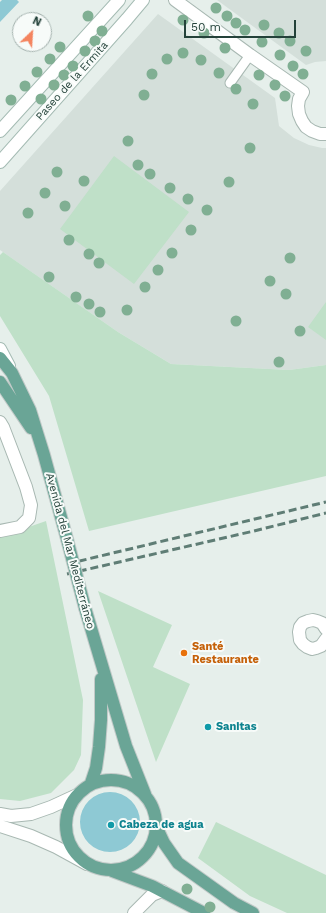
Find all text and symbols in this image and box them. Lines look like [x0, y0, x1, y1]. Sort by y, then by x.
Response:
north arrow [12, 12, 52, 52]
scale bar [186, 12, 298, 38]
text: N [30, 14, 43, 29]
text: 50 m [191, 20, 221, 34]
street label: Paseo de la Ermita [33, 39, 111, 123]
street label: Avenida del Mar Mediterráneo [43, 472, 97, 630]
place label: Santé Restaurante [192, 640, 259, 666]
marker: Santé Restaurante [179, 648, 189, 658]
place label: Sanitas [216, 720, 257, 734]
marker: Sanitas [203, 722, 213, 732]
place label: Cabeza de agua [119, 818, 203, 832]
marker: Cabeza de agua [106, 820, 116, 830]

